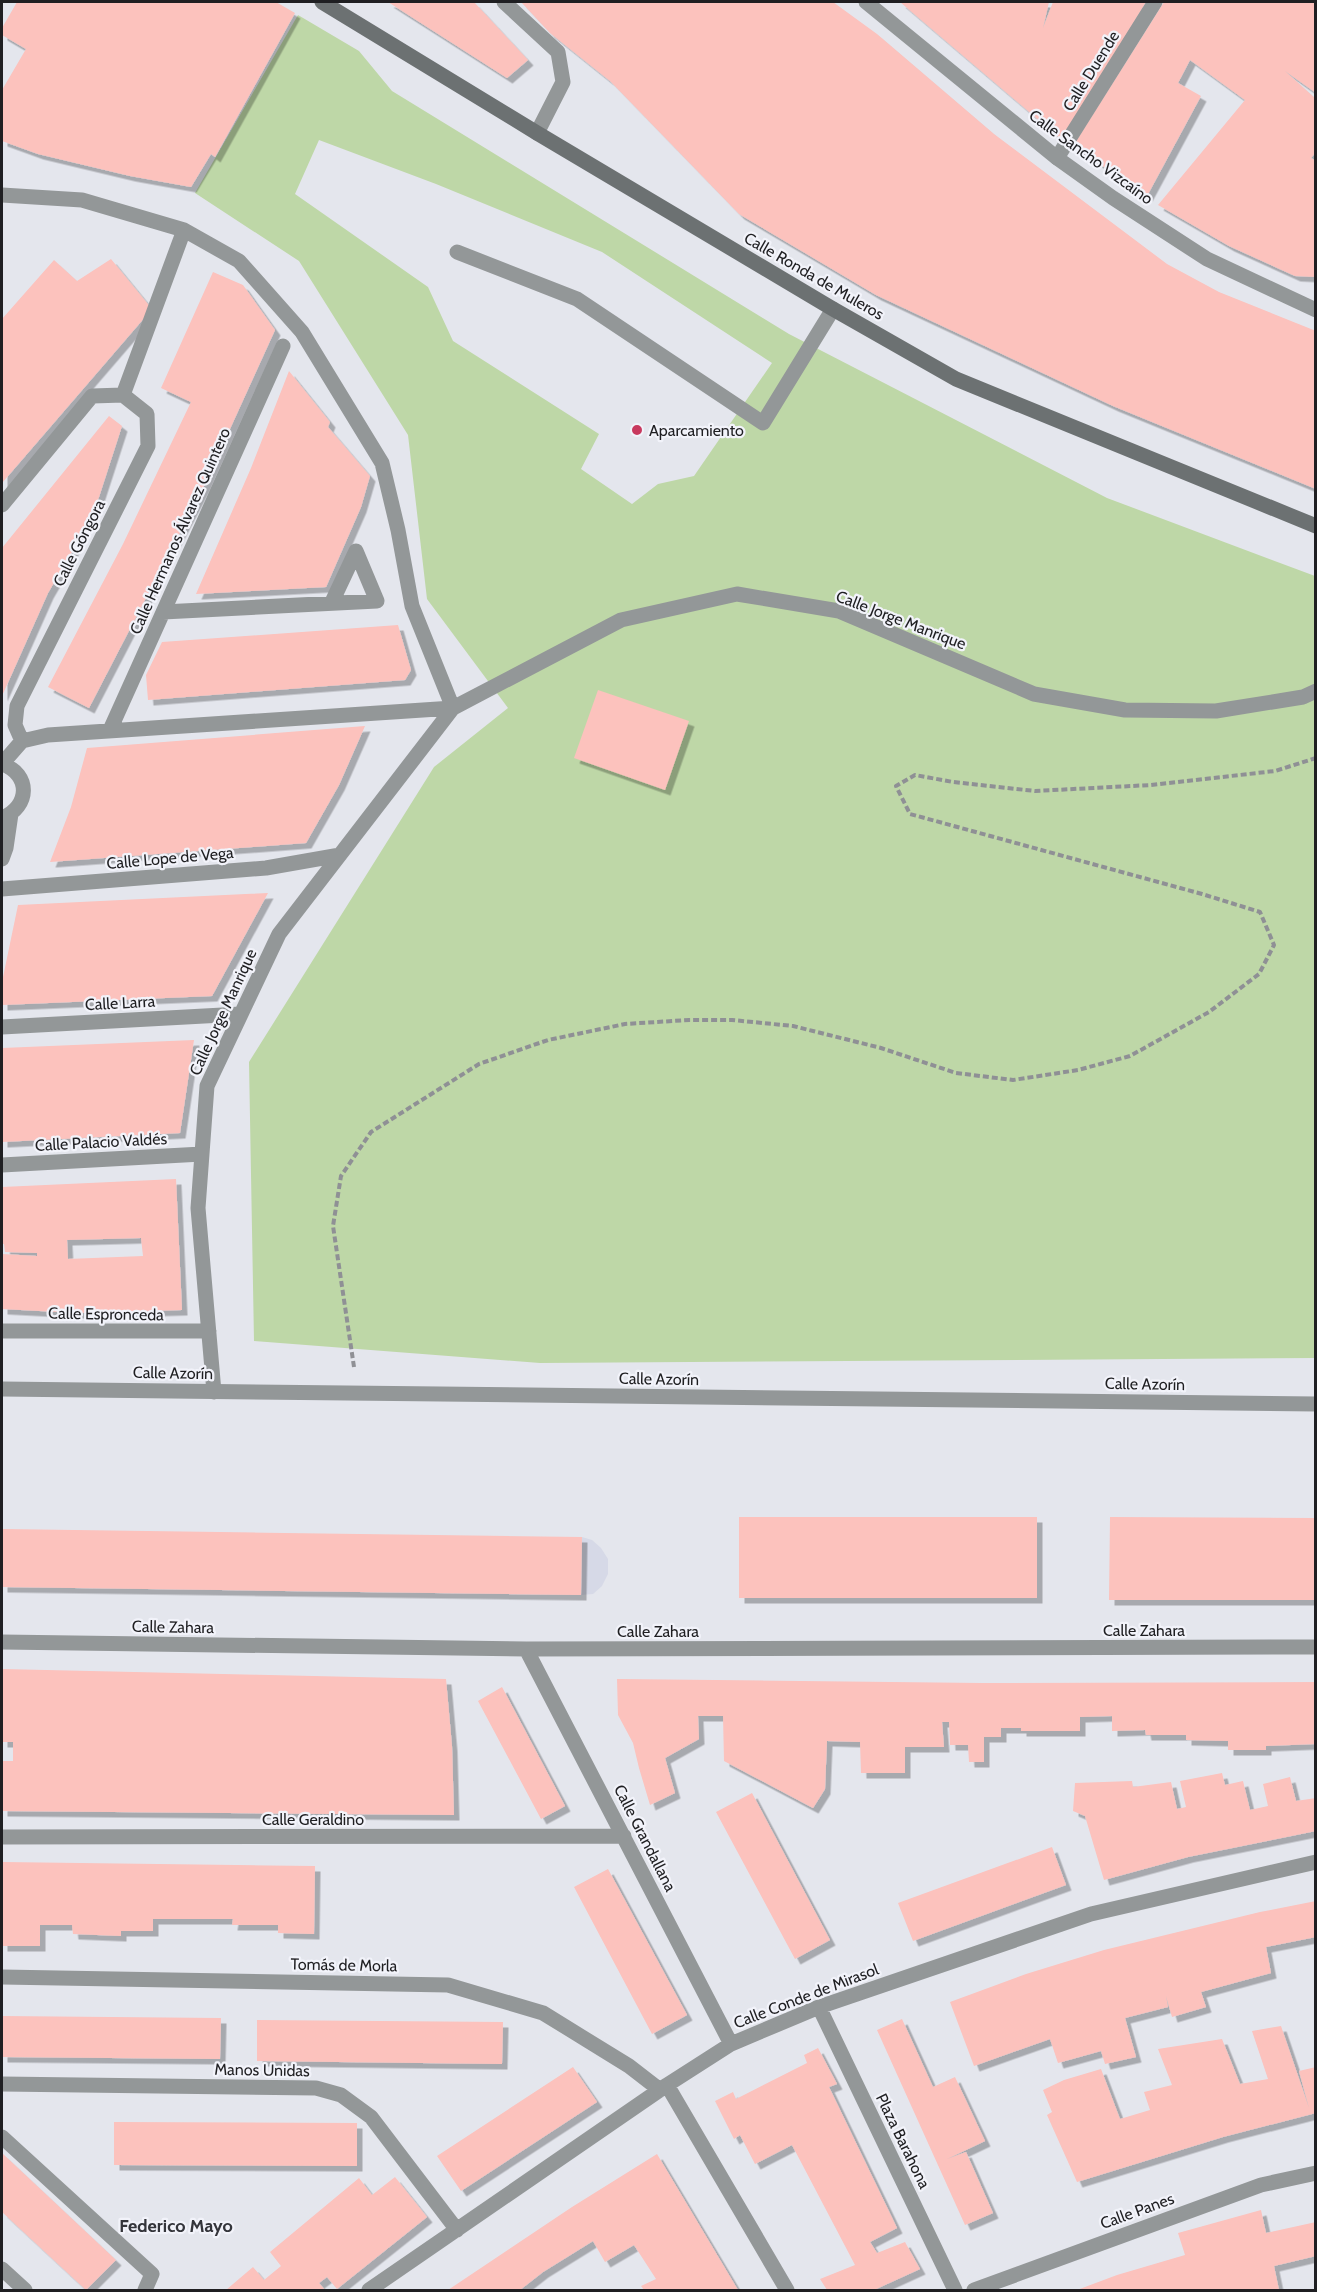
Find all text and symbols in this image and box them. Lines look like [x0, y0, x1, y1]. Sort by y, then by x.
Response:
street label: Calle Duende [1059, 27, 1123, 115]
street label: Calle Sancho Vizcaíno [1025, 106, 1157, 208]
street label: Calle Ronda de Muleros [741, 228, 888, 324]
place label: Aparcamiento [649, 421, 744, 440]
marker: Aparcamiento [630, 423, 644, 437]
street label: Calle Hermanos Álvarez Quintero [126, 425, 234, 637]
street label: Calle Góngora [49, 496, 109, 589]
street label: Calle Jorge Manrique [833, 586, 969, 654]
street label: Calle Lope de Vega [106, 843, 235, 873]
street label: Calle Jorge Manrique [185, 946, 261, 1078]
street label: Calle Larra [84, 992, 156, 1014]
street label: Calle Palacio Valdés [35, 1129, 168, 1155]
street label: Calle Espronceda [48, 1303, 164, 1325]
street label: Calle Azorín [133, 1363, 213, 1383]
street label: Calle Azorín [619, 1369, 699, 1389]
street label: Calle Azorín [1105, 1374, 1185, 1394]
street label: Calle Zahara [132, 1617, 215, 1637]
street label: Calle Zahara [1103, 1621, 1185, 1640]
street label: Calle Zahara [617, 1622, 699, 1641]
street label: Calle Grandallana [610, 1781, 680, 1895]
street label: Calle Geraldino [262, 1810, 364, 1829]
street label: Tomás de Morla [290, 1955, 398, 1975]
street label: Calle Conde de Mirasol [731, 1960, 881, 2032]
street label: Manos Unidas [214, 2060, 310, 2080]
street label: Plaza Barahona [872, 2090, 934, 2192]
street label: Calle Panes [1097, 2189, 1177, 2233]
district label: Federico Mayo [119, 2215, 233, 2237]

